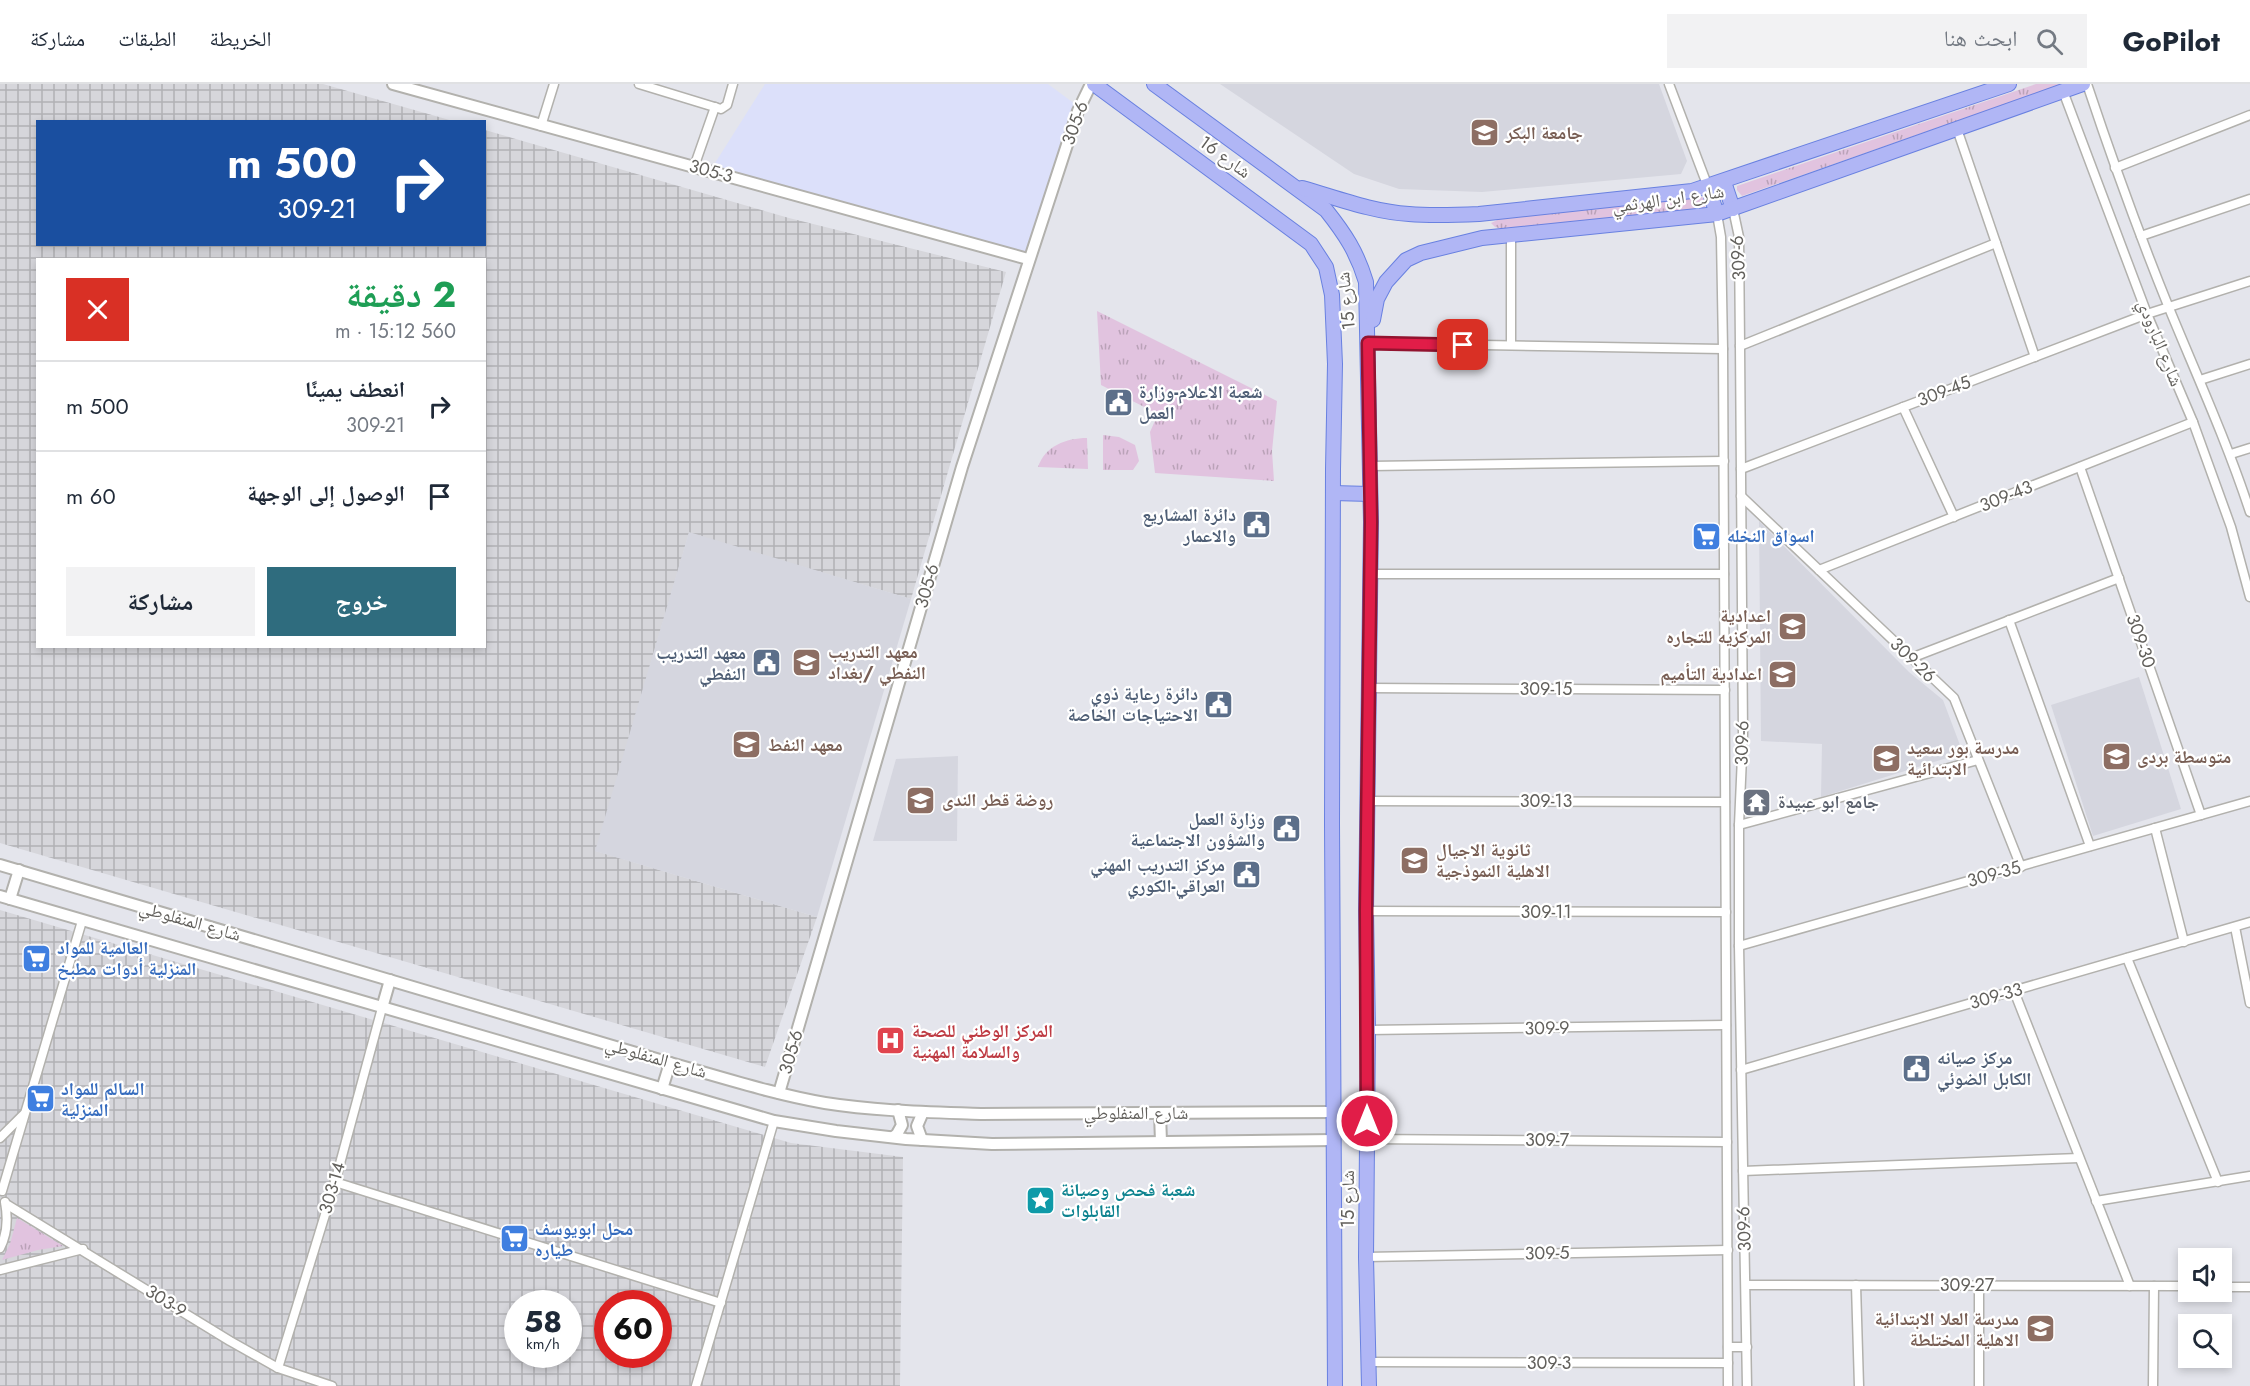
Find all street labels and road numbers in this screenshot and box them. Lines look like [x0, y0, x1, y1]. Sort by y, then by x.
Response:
street label: 305-6 [1055, 97, 1095, 149]
street label: شارع 16 [1194, 129, 1256, 185]
street label: 305-3 [686, 153, 736, 189]
street label: شارع ابن الهرثمي [1610, 178, 1726, 221]
street label: 309-6 [1724, 235, 1752, 281]
street label: شارع 15 [1330, 271, 1362, 331]
street label: شارع البارودي [2129, 296, 2189, 391]
street label: 309-45 [1913, 369, 1975, 413]
street label: 309-43 [1976, 474, 2037, 518]
street label: 305-6 [908, 561, 946, 611]
street label: 309-30 [2120, 611, 2162, 672]
street label: 309-26 [1884, 631, 1942, 689]
street label: 309-15 [1519, 676, 1573, 702]
street label: 309-6 [1729, 720, 1755, 766]
street label: 309-13 [1520, 788, 1573, 814]
street label: 309-35 [1964, 854, 2024, 894]
street label: شارع المنفلوطي [136, 894, 244, 949]
street label: 309-11 [1521, 899, 1571, 925]
street label: 309-33 [1966, 976, 2026, 1016]
street label: 309-9 [1524, 1015, 1570, 1041]
street label: 305-6 [772, 1027, 810, 1077]
street label: شارع المنفلوطي [602, 1031, 710, 1086]
street label: شارع المنفلوطي [1084, 1100, 1188, 1128]
street label: 309-7 [1525, 1127, 1570, 1153]
street label: 303-14 [312, 1159, 352, 1217]
street label: شارع 15 [1335, 1170, 1361, 1228]
street label: 309-6 [1730, 1206, 1758, 1252]
street label: 309-5 [1524, 1240, 1570, 1266]
street label: 309-27 [1940, 1272, 1995, 1298]
street label: 303-9 [140, 1278, 192, 1324]
street label: 309-3 [1527, 1350, 1571, 1376]

